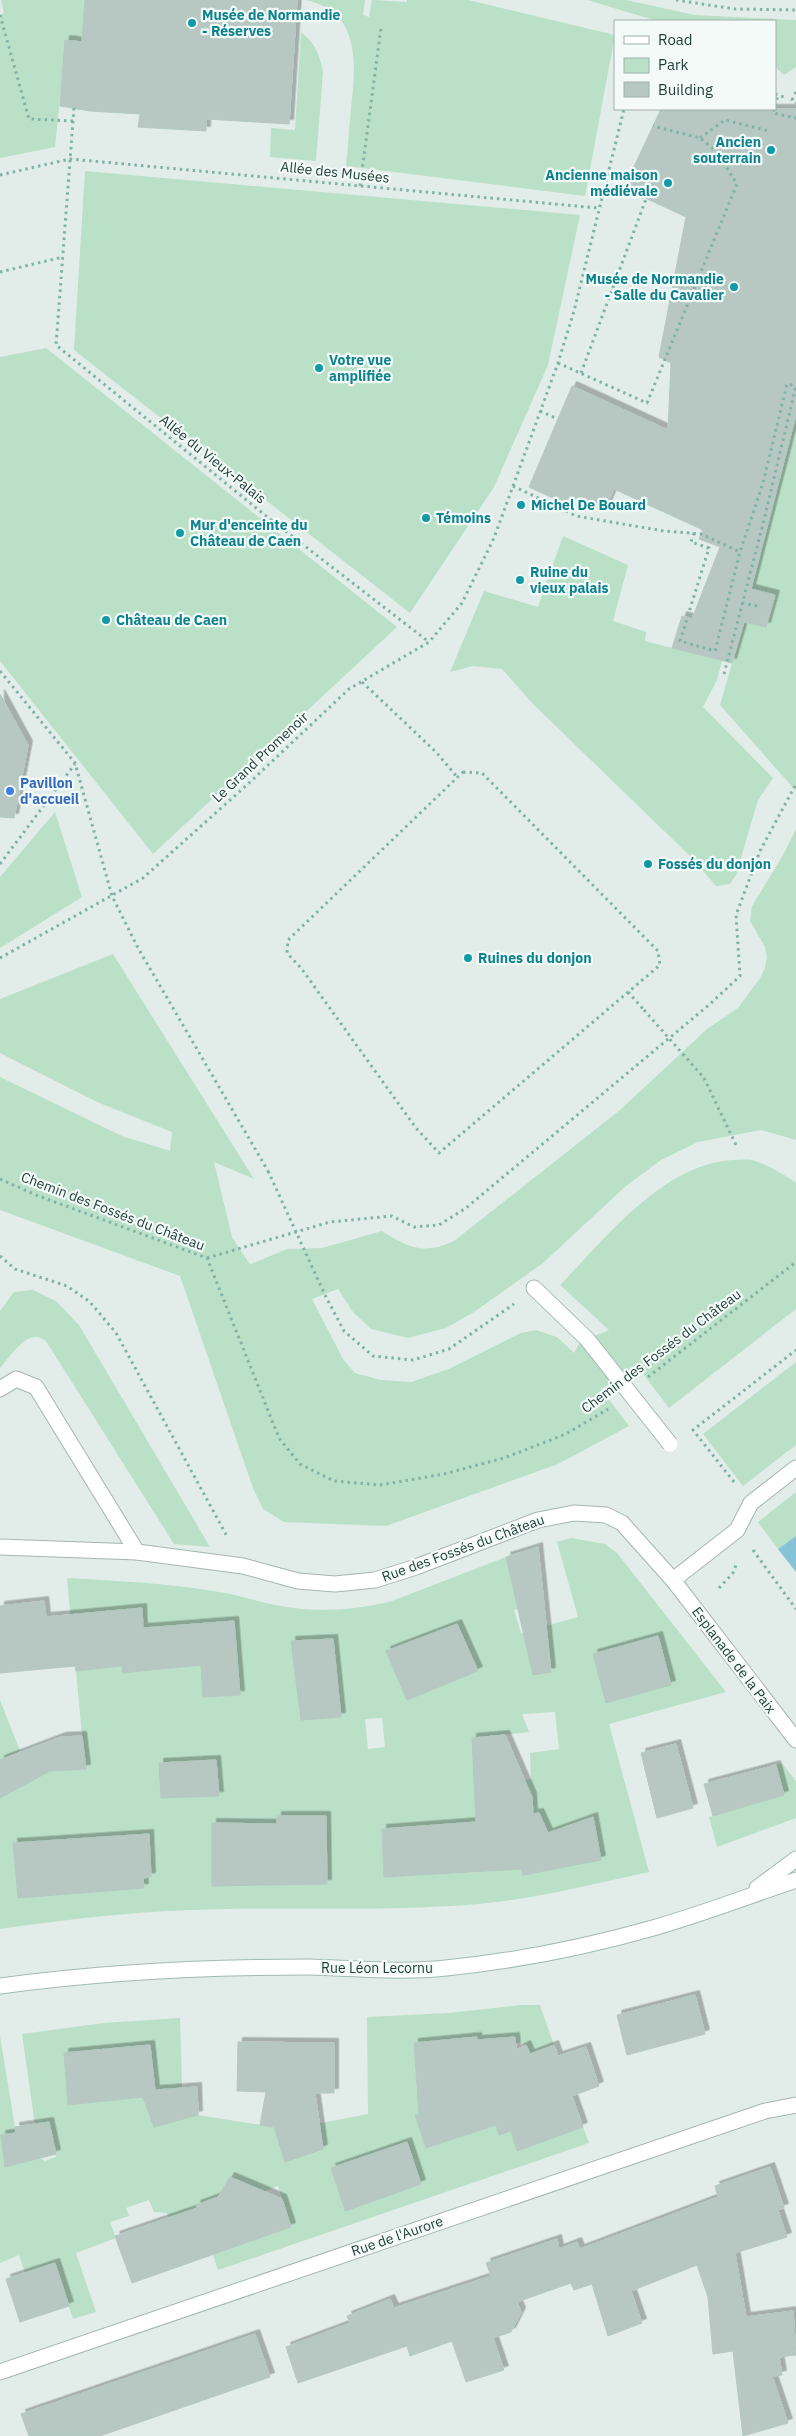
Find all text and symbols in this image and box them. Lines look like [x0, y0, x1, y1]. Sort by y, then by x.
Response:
place label: Musée de Normandie - Réserves [202, 6, 341, 40]
marker: Musée de Normandie - Réserves [186, 17, 198, 29]
legend [614, 20, 776, 110]
text: Road [658, 30, 693, 49]
text: Park [658, 55, 688, 74]
text: Building [658, 80, 713, 99]
place label: Ancien souterrain [693, 133, 761, 167]
marker: Ancien souterrain [765, 144, 777, 156]
street label: Allée des Musées [280, 157, 391, 187]
place label: Ancienne maison médiévale [545, 166, 658, 200]
marker: Ancienne maison médiévale [662, 177, 674, 189]
place label: Musée de Normandie - Salle du Cavalier [586, 270, 724, 304]
marker: Musée de Normandie - Salle du Cavalier [728, 281, 740, 293]
place label: Votre vue amplifiée [329, 351, 391, 385]
marker: Votre vue amplifiée [313, 362, 325, 374]
street label: Allée du Vieux-Palais [156, 411, 270, 508]
place label: Michel De Bouard [531, 496, 646, 514]
marker: Michel De Bouard [515, 499, 527, 511]
place label: Témoins [436, 509, 491, 527]
marker: Témoins [420, 512, 432, 524]
place label: Mur d'enceinte du Château de Caen [190, 516, 308, 550]
marker: Mur d'enceinte du Château de Caen [174, 527, 186, 539]
place label: Ruine du vieux palais [530, 563, 609, 597]
marker: Ruine du vieux palais [514, 574, 526, 586]
place label: Château de Caen [116, 611, 227, 629]
marker: Château de Caen [100, 614, 112, 626]
street label: Le Grand Promenoir [208, 708, 312, 806]
place label: Pavillon d'accueil [20, 774, 79, 808]
marker: Pavillon d'accueil [4, 785, 16, 797]
place label: Fossés du donjon [658, 855, 771, 873]
marker: Fossés du donjon [642, 858, 654, 870]
place label: Ruines du donjon [478, 949, 592, 967]
marker: Ruines du donjon [462, 952, 474, 964]
street label: Chemin des Fossés du Château [19, 1168, 207, 1254]
street label: Chemin des Fossés du Château [578, 1285, 744, 1417]
street label: Rue des Fossés du Château [379, 1510, 547, 1586]
street label: Esplanade de la Paix [688, 1603, 780, 1717]
street label: Rue Léon Lecornu [321, 1959, 433, 1977]
street label: Rue de l'Aurore [349, 2212, 446, 2260]

